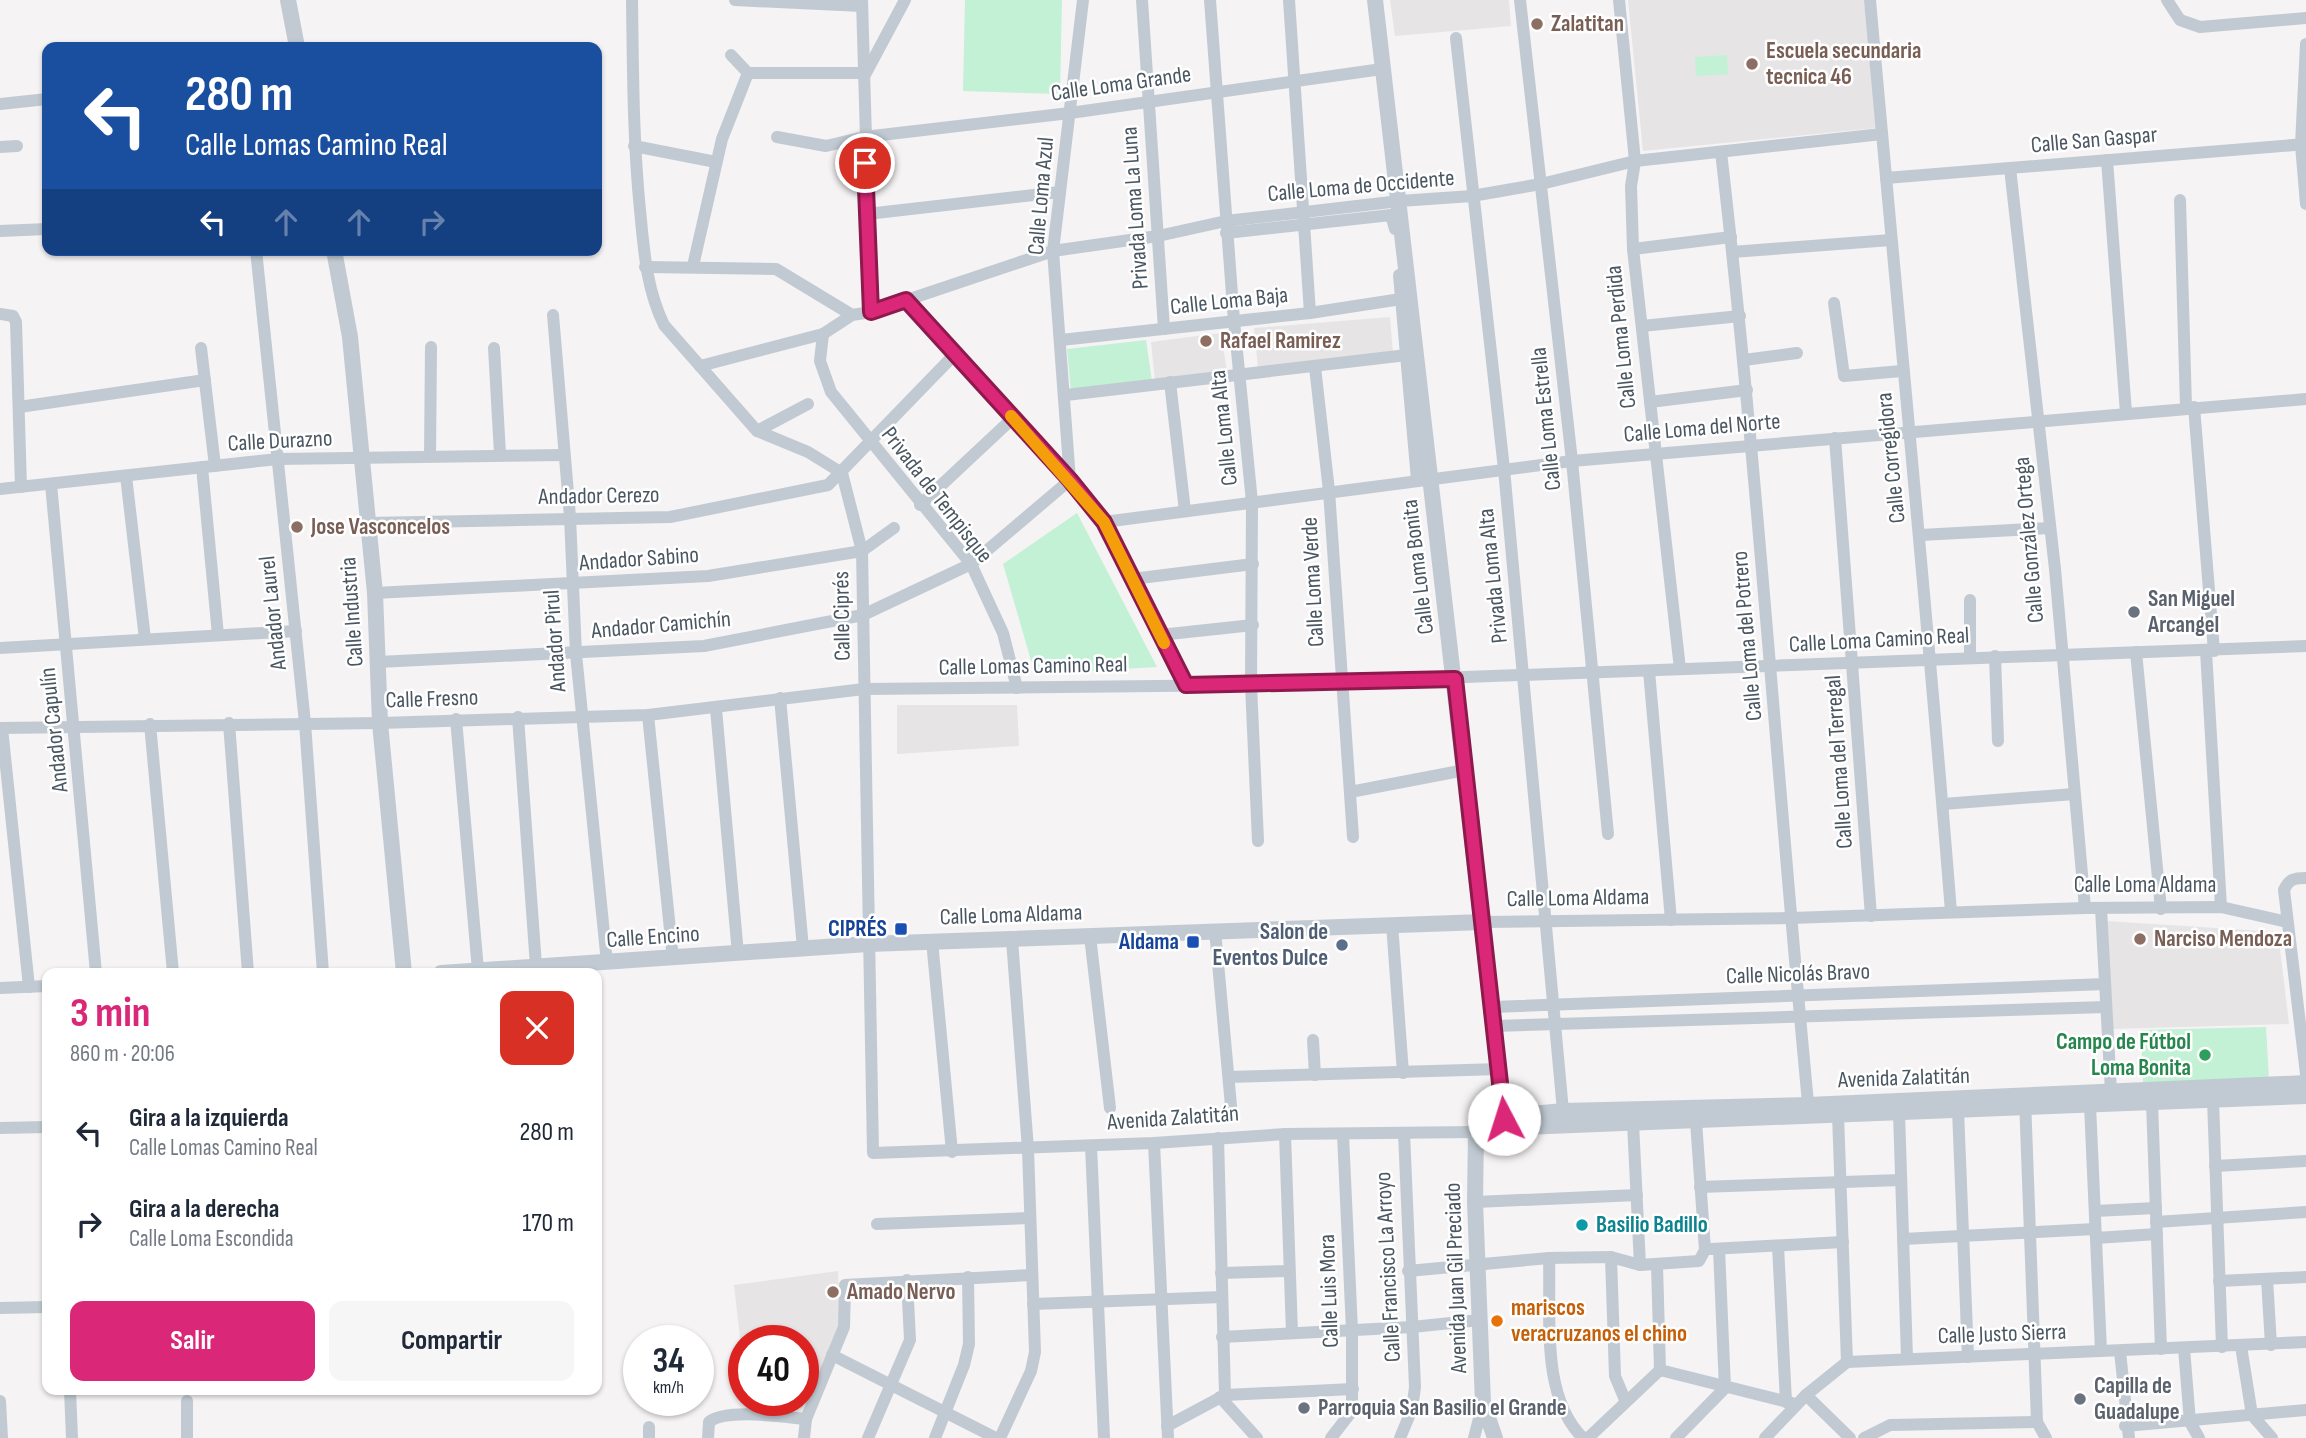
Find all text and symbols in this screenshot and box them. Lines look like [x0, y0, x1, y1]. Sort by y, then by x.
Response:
place label: Zalatitan [1551, 10, 1624, 38]
marker: Zalatitan [1529, 16, 1545, 32]
place label: Escuela secundaria tecnica 46 [1766, 37, 1921, 91]
marker: Escuela secundaria tecnica 46 [1744, 56, 1760, 72]
street label: Calle Loma Grande [1049, 60, 1193, 108]
text: 280 m [185, 66, 293, 125]
icon: left [70, 70, 161, 161]
street label: Calle San Gaspar [2030, 120, 2159, 159]
text: Calle Lomas Camino Real [185, 126, 448, 165]
street label: Privada Loma La Luna [1115, 126, 1155, 290]
pin [835, 133, 895, 193]
street label: Calle Loma Azul [1022, 136, 1060, 256]
icon: arrive [846, 144, 884, 182]
street label: Calle Loma de Occidente [1266, 164, 1456, 208]
icon: left [194, 203, 232, 241]
icon: ahead [267, 203, 305, 241]
icon: ahead [340, 203, 378, 241]
icon: right [413, 203, 451, 241]
street label: Calle Loma Perdida [1600, 264, 1642, 410]
street label: Calle Loma Baja [1169, 281, 1289, 321]
place label: Rafael Ramirez [1220, 327, 1341, 355]
marker: Rafael Ramirez [1198, 333, 1214, 349]
street label: Calle Loma Estrella [1525, 346, 1567, 492]
street label: Calle Loma Alta [1204, 369, 1244, 487]
street label: Calle Corregidora [1870, 391, 1912, 525]
street label: Calle Loma del Norte [1622, 407, 1782, 449]
street label: Privada de Tempisque [875, 421, 999, 569]
street label: Calle Durazno [227, 424, 333, 458]
street label: Calle González Ortega [2008, 456, 2050, 624]
street label: Andador Cerezo [537, 481, 660, 511]
street label: Calle Loma Bonita [1396, 498, 1440, 636]
street label: Privada Loma Alta [1472, 507, 1514, 645]
place label: Jose Vasconcelos [310, 513, 450, 541]
street label: Calle Loma Verde [1296, 516, 1330, 648]
marker: Jose Vasconcelos [289, 519, 305, 535]
street label: Andador Sabino [577, 541, 700, 577]
street label: Calle Loma del Potrero [1726, 550, 1768, 722]
street label: Andador Laurel [253, 554, 293, 672]
street label: Calle Industria [334, 556, 370, 668]
street label: Calle Ciprés [827, 571, 857, 661]
place label: San Miguel Arcangel [2147, 585, 2235, 639]
street label: Andador Pirul [537, 589, 573, 694]
marker: San Miguel Arcangel [2126, 604, 2142, 620]
street label: Andador Camichín [589, 605, 732, 645]
street label: Calle Loma Camino Real [1788, 621, 1970, 659]
street label: Calle Lomas Camino Real [938, 650, 1128, 682]
street label: Andador Capulín [34, 666, 75, 795]
street label: Calle Loma del Terregal [1819, 674, 1859, 850]
street label: Calle Fresno [385, 683, 479, 715]
street label: Calle Loma Aldama [2074, 871, 2216, 899]
street label: Calle Loma Aldama [1506, 883, 1650, 913]
street label: Calle Loma Aldama [939, 899, 1083, 931]
place label: CIPRÉS [828, 915, 887, 943]
place label: Salon de Eventos Dulce [1212, 918, 1328, 972]
street label: Calle Encino [606, 920, 700, 954]
marker: CIPRÉS [893, 921, 909, 937]
place label: Narciso Mendoza [2154, 925, 2292, 953]
place label: Aldama [1118, 928, 1179, 956]
marker: Narciso Mendoza [2132, 931, 2148, 947]
marker: Aldama [1185, 934, 1201, 950]
marker: Salon de Eventos Dulce [1334, 937, 1350, 953]
street label: Calle Nicolás Bravo [1725, 957, 1871, 991]
text: 3 min [70, 988, 150, 1039]
button: close [500, 991, 574, 1065]
place label: Campo de Fútbol Loma Bonita [2056, 1028, 2191, 1082]
text: 860 m · 20:06 [70, 1040, 175, 1068]
marker: Campo de Fútbol Loma Bonita [2197, 1047, 2213, 1063]
street label: Avenida Zalatitán [1837, 1062, 1970, 1094]
position arrow [1467, 1082, 1541, 1156]
street label: Avenida Zalatitán [1105, 1099, 1240, 1137]
text: Gira a la izquierda [129, 1103, 289, 1134]
icon: left [70, 1114, 108, 1152]
text: 280 m [519, 1117, 574, 1148]
text: Calle Lomas Camino Real [129, 1134, 318, 1162]
street label: Calle Francisco La Arroyo [1369, 1171, 1407, 1363]
street label: Avenida Juan Gil Preciado [1439, 1182, 1473, 1375]
text: Gira a la derecha [129, 1194, 279, 1225]
icon: right [70, 1205, 108, 1243]
text: 170 m [522, 1208, 574, 1239]
place label: Basilio Badillo [1596, 1211, 1708, 1239]
marker: Basilio Badillo [1574, 1217, 1590, 1233]
text: Calle Loma Escondida [129, 1225, 294, 1253]
street label: Calle Luis Mora [1313, 1234, 1345, 1348]
place label: Amado Nervo [846, 1278, 955, 1306]
marker: Amado Nervo [825, 1284, 841, 1300]
place label: mariscos veracruzanos el chino [1511, 1294, 1687, 1348]
button: Salir [70, 1301, 315, 1381]
button: Compartir [329, 1301, 574, 1381]
marker: mariscos veracruzanos el chino [1489, 1313, 1505, 1329]
street label: Calle Justo Sierra [1937, 1318, 2067, 1350]
speed limit sign: 40 [728, 1325, 819, 1416]
text: 34 [653, 1340, 685, 1383]
place label: Capilla de Guadalupe [2094, 1372, 2179, 1426]
text: km/h [653, 1377, 684, 1398]
marker: Capilla de Guadalupe [2072, 1391, 2088, 1407]
place label: Parroquia San Basilio el Grande [1318, 1394, 1567, 1422]
marker: Parroquia San Basilio el Grande [1296, 1400, 1312, 1416]

